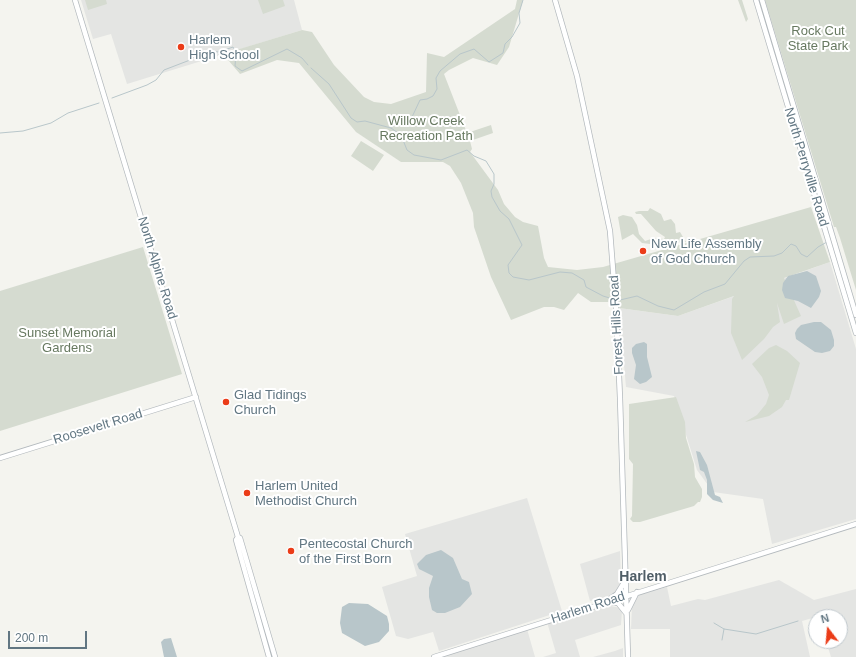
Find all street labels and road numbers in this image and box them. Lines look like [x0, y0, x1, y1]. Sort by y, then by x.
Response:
street label: North Perryville Road [780, 106, 832, 228]
street label: North Alpine Road [134, 215, 180, 321]
street label: Forest Hills Road [607, 275, 627, 375]
street label: Roosevelt Road [51, 406, 145, 448]
street label: Harlem Road [549, 589, 627, 627]

